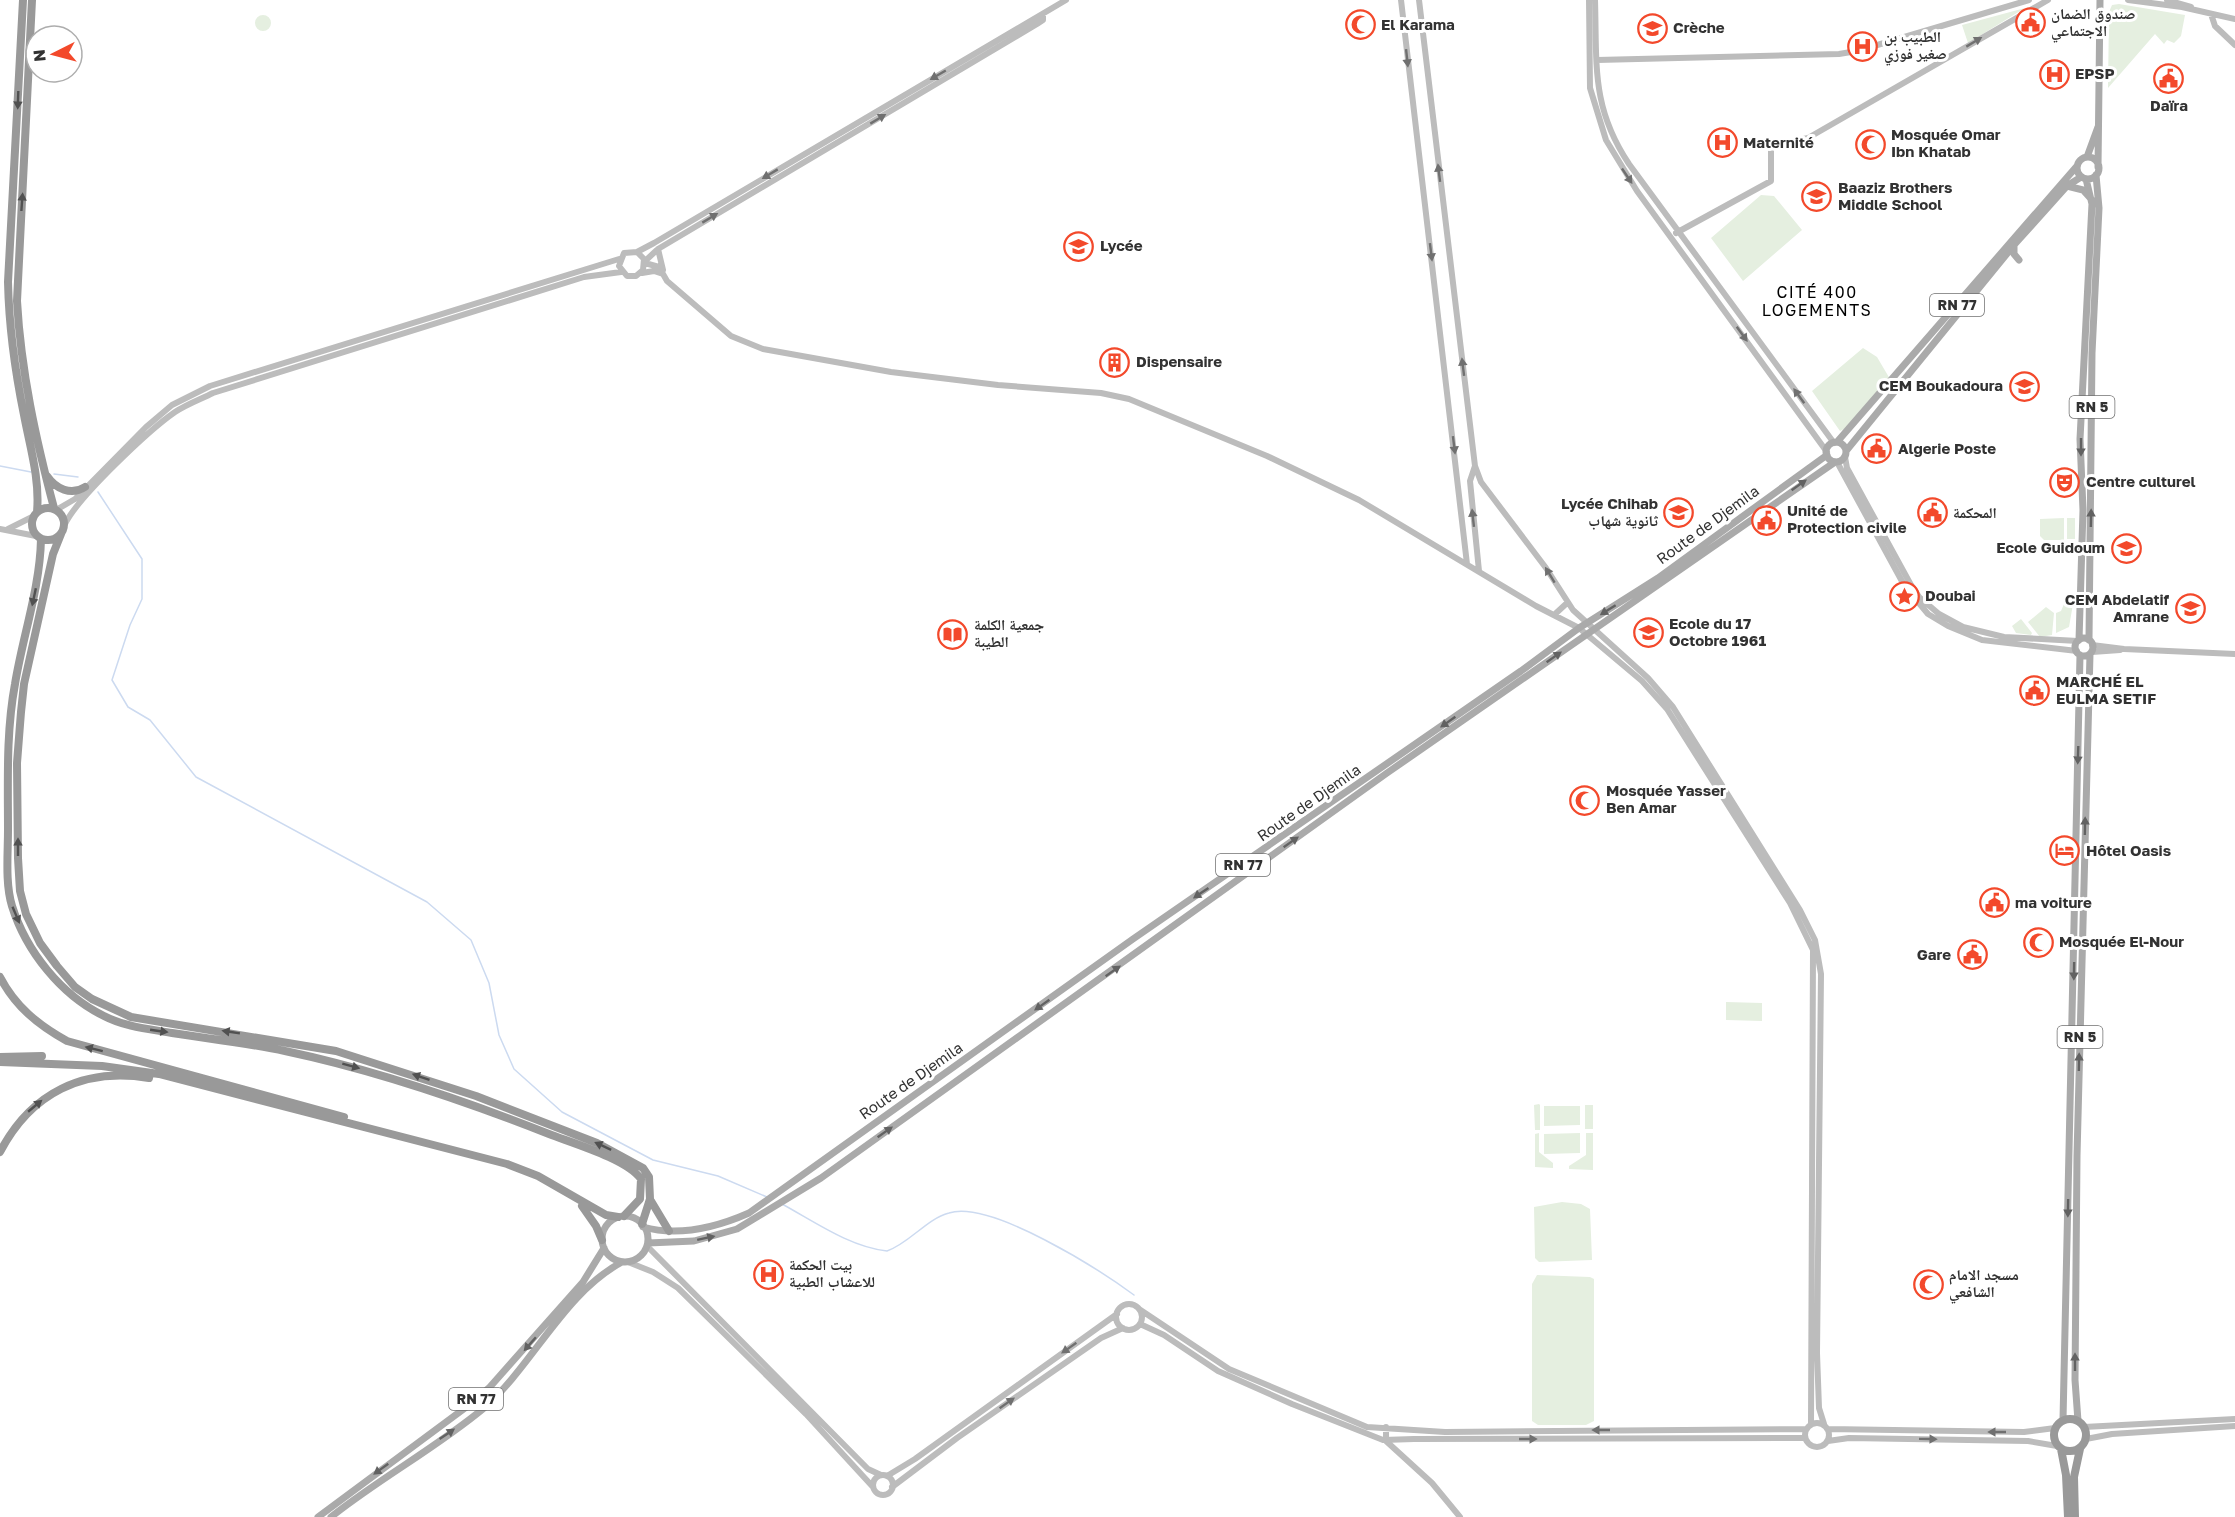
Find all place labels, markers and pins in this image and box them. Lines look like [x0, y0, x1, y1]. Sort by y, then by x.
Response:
place label: صندوق الضمان الاجتماعي [2051, 4, 2135, 43]
public building icon: صندوق الضمان الاجتماعي [2014, 7, 2046, 39]
mosque icon: El Karama [1344, 9, 1376, 41]
school or university icon: Crèche [1636, 12, 1668, 44]
place label: El Karama [1381, 15, 1455, 33]
place label: Crèche [1673, 18, 1725, 36]
place label: الطبيب بن صغير فوزي [1884, 27, 1947, 66]
hospital icon: الطبيب بن صغير فوزي [1847, 30, 1879, 62]
hospital icon: EPSP [2038, 58, 2070, 90]
public building icon: Daïra [2153, 63, 2185, 95]
place label: EPSP [2075, 64, 2114, 82]
place label: Daïra [2150, 96, 2188, 114]
place label: Mosquée Omar Ibn Khatab [1891, 125, 2001, 160]
hospital icon: Maternité [1706, 127, 1738, 159]
mosque icon: Mosquée Omar Ibn Khatab [1854, 128, 1886, 160]
place label: Maternité [1743, 133, 1814, 151]
place label: Baaziz Brothers Middle School [1838, 178, 1952, 213]
school or university icon: Baaziz Brothers Middle School [1801, 181, 1833, 213]
school or university icon: Lycée [1063, 230, 1095, 262]
place label: Lycée [1100, 236, 1143, 254]
building icon: Dispensaire [1099, 346, 1131, 378]
place label: Dispensaire [1136, 352, 1222, 370]
school or university icon: CEM Boukadoura [2008, 370, 2040, 402]
place label: CEM Boukadoura [1879, 376, 2003, 394]
public building icon: Algerie Poste [1861, 433, 1893, 465]
place label: Algerie Poste [1898, 439, 1996, 457]
theatre icon: Centre culturel [2049, 466, 2081, 498]
place label: Centre culturel [2086, 472, 2196, 490]
place label: Lycée Chihab ثانوية شهاب [1561, 494, 1659, 530]
school or university icon: Lycée Chihab ثانوية شهاب [1663, 497, 1695, 529]
public building icon: المحكمة [1916, 497, 1948, 529]
place label: Unité de Protection civile [1787, 501, 1907, 536]
place label: المحكمة [1953, 503, 1997, 521]
public building icon: Unité de Protection civile [1750, 504, 1782, 536]
school or university icon: Ecole Guidoum [2110, 532, 2142, 564]
place label: Ecole Guidoum [1996, 538, 2105, 556]
place icon: Doubai [1888, 580, 1920, 612]
place label: Doubai [1925, 586, 1976, 604]
place label: CEM Abdelatif Amrane [2065, 590, 2170, 625]
school or university icon: CEM Abdelatif Amrane [2174, 593, 2206, 625]
place label: Ecole du 17 Octobre 1961 [1669, 614, 1766, 649]
place label: جمعية الكلمة الطيبة [974, 615, 1044, 651]
school or university icon: Ecole du 17 Octobre 1961 [1632, 617, 1664, 649]
library icon: جمعية الكلمة الطيبة [937, 618, 969, 650]
place label: MARCHÉ EL EULMA SETIF [2056, 672, 2156, 707]
public building icon: MARCHÉ EL EULMA SETIF [2019, 675, 2051, 707]
place label: Mosquée Yasser Ben Amar [1606, 781, 1726, 816]
mosque icon: Mosquée Yasser Ben Amar [1569, 784, 1601, 816]
hotel icon: Hôtel Oasis [2049, 835, 2081, 867]
place label: Hôtel Oasis [2086, 841, 2171, 859]
public building icon: ma voiture [1978, 887, 2010, 919]
place label: ma voiture [2015, 893, 2092, 911]
mosque icon: Mosquée El-Nour [2022, 926, 2054, 958]
place label: Mosquée El-Nour [2059, 932, 2184, 950]
public building icon: Gare [1956, 939, 1988, 971]
place label: Gare [1917, 945, 1951, 963]
place label: بيت الحكمة للاعشاب الطبية [789, 1255, 875, 1291]
hospital icon: بيت الحكمة للاعشاب الطبية [752, 1258, 784, 1290]
place label: مسجد الامام الشافعي [1949, 1265, 2019, 1304]
mosque icon: مسجد الامام الشافعي [1912, 1268, 1944, 1300]

